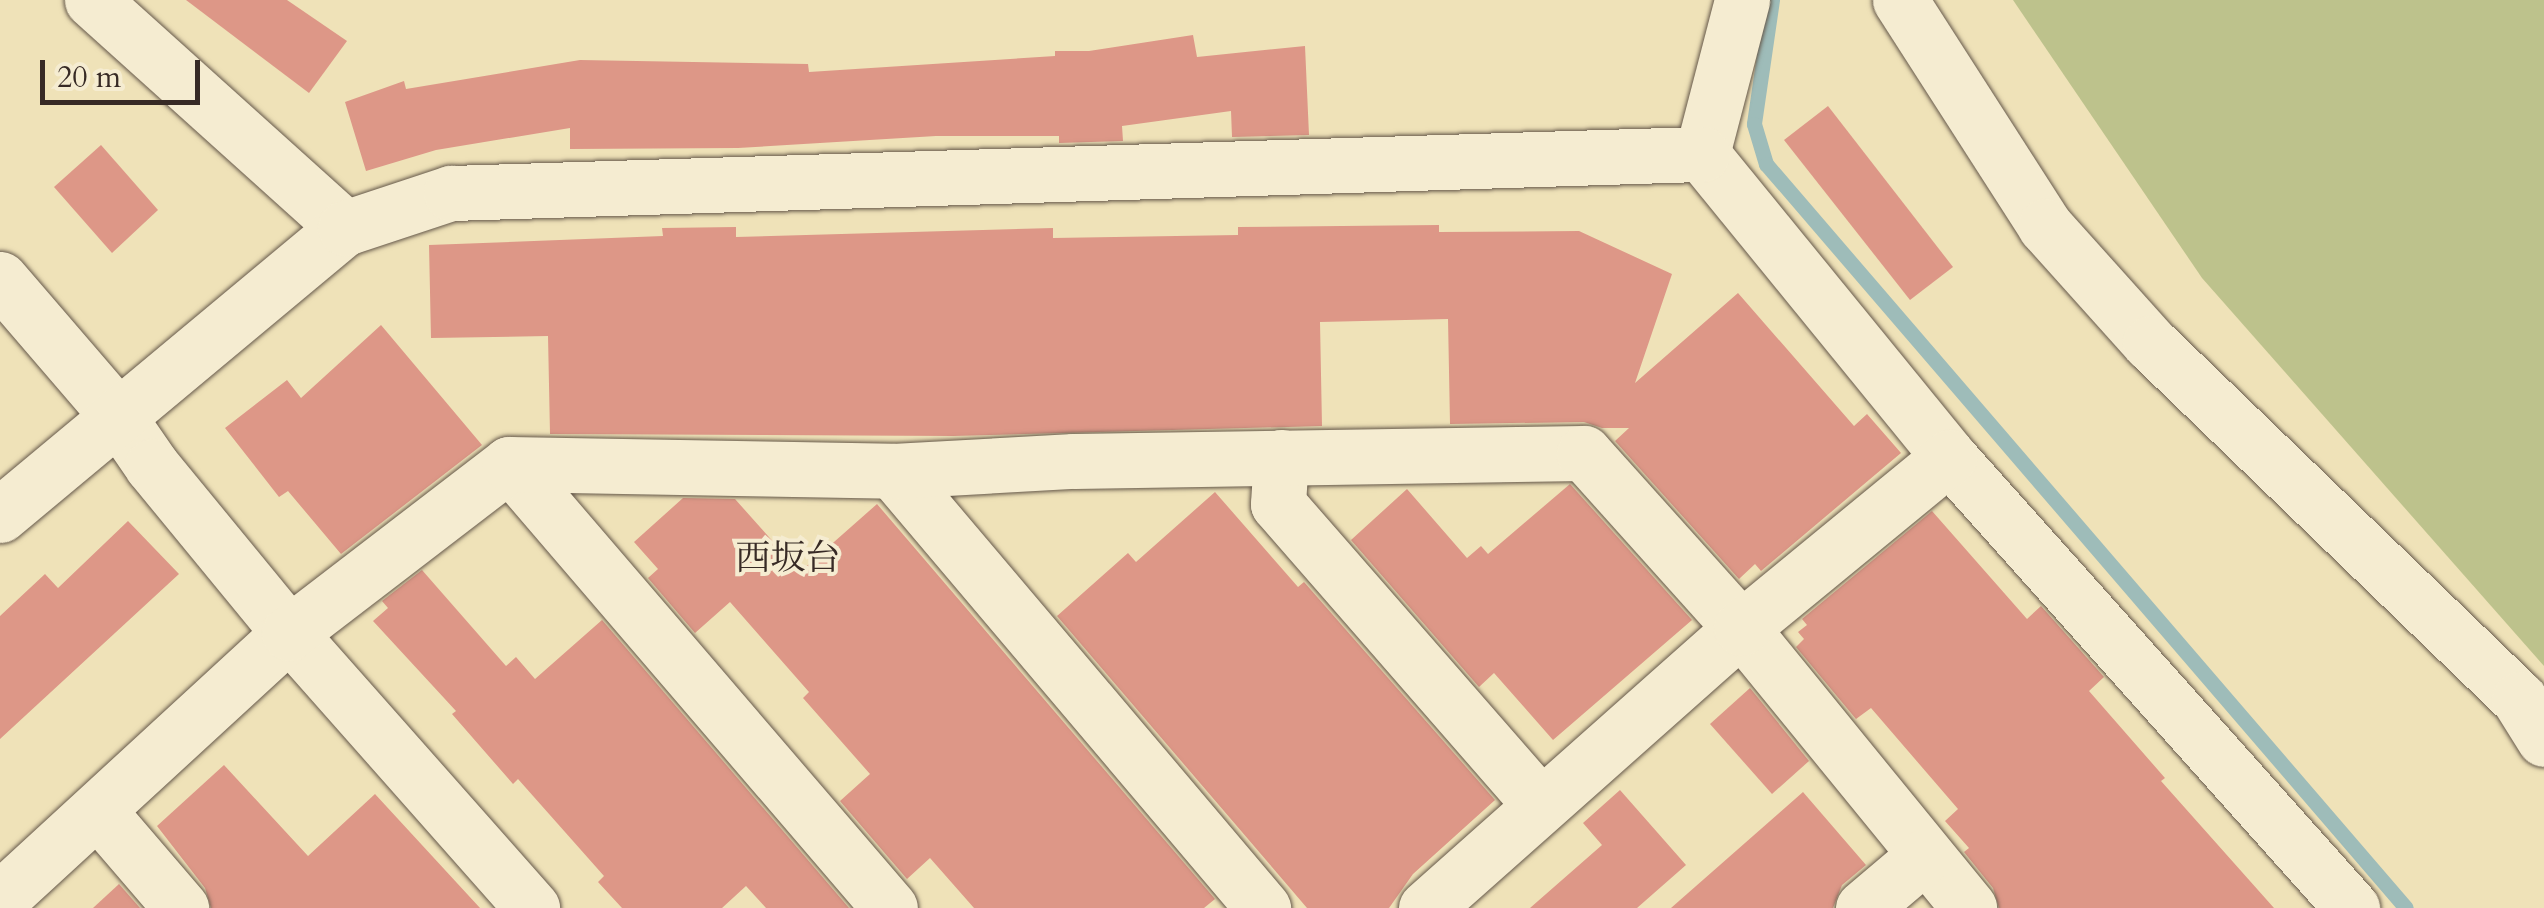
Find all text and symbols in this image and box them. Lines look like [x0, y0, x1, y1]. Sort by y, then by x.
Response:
scale bar [45, 40, 205, 102]
text: 20 m [57, 57, 121, 98]
district label: 西坂台 [736, 537, 840, 579]

